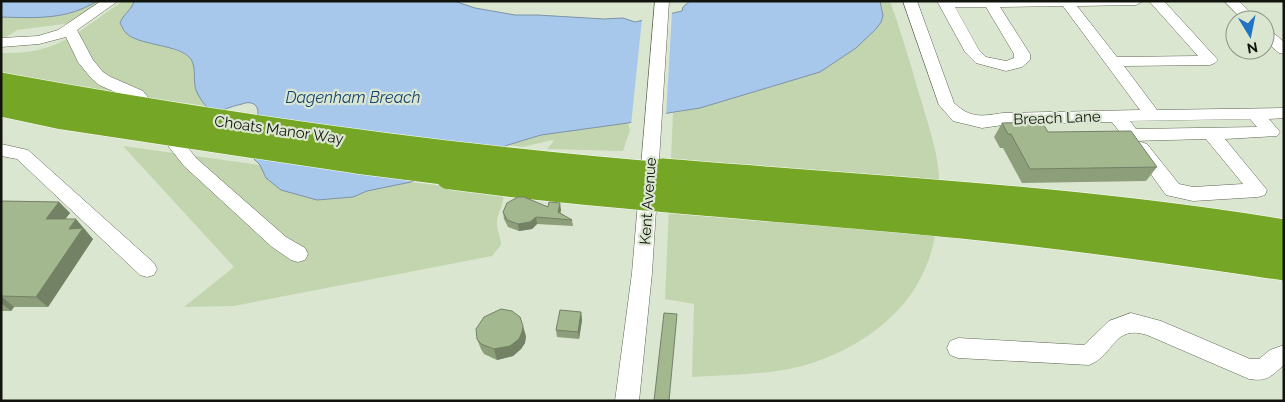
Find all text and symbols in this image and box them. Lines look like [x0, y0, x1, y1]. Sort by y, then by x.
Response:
north arrow [1225, 10, 1275, 60]
text: N [1246, 39, 1259, 57]
water label: Dagenham Breach [285, 88, 421, 107]
street label: Breach Lane [1013, 107, 1101, 129]
street label: Choats Manor Way [213, 112, 345, 148]
street label: Kent Avenue [636, 156, 660, 245]

